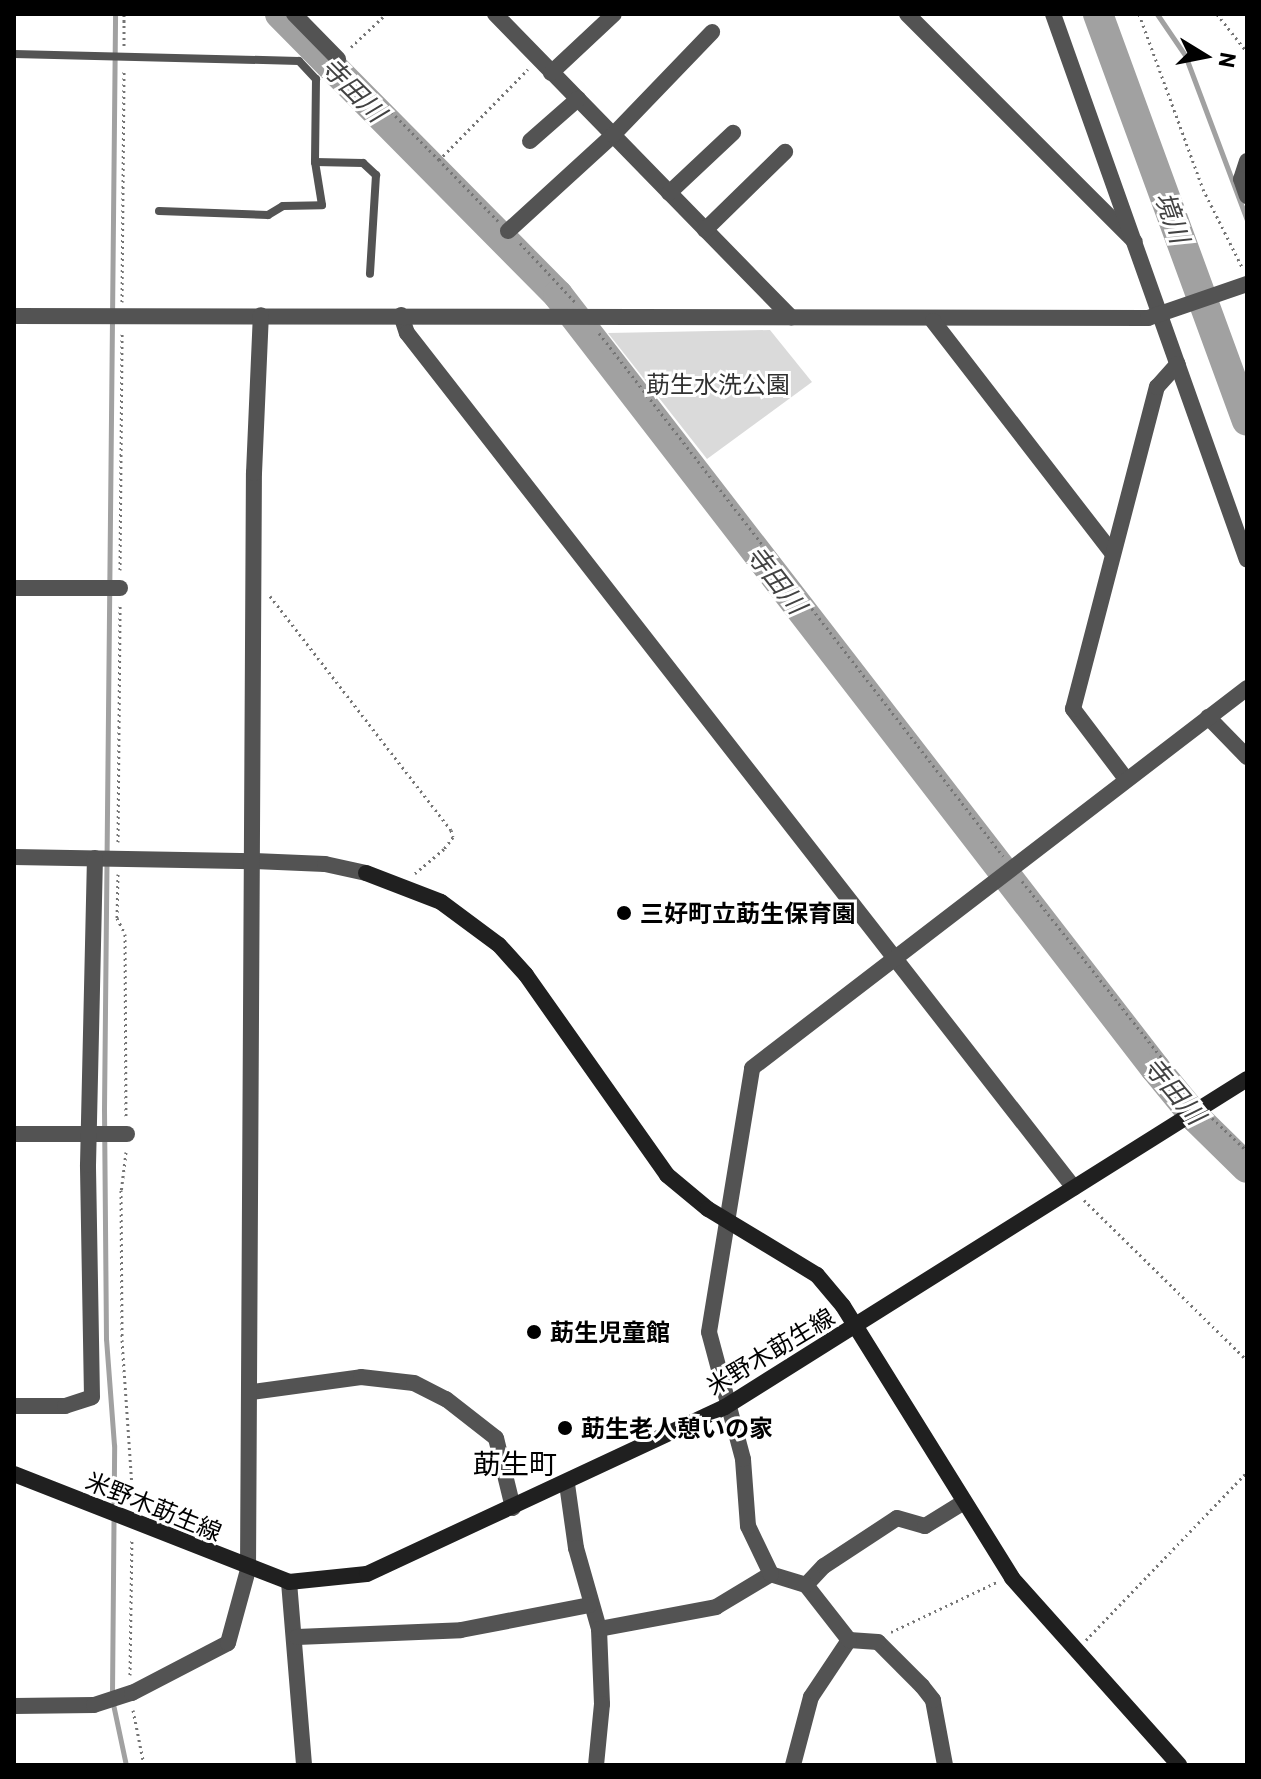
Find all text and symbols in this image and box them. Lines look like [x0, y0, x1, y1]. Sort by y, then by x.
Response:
north arrow [1165, 16, 1245, 96]
water label: 寺田川 [315, 50, 393, 128]
text: N [1215, 51, 1243, 70]
water label: 境川 [1149, 187, 1197, 247]
park label: 莇生水洗公園 [646, 370, 790, 398]
water label: 寺田川 [741, 539, 813, 619]
place label: 三好町立莇生保育園 [640, 899, 856, 927]
marker: 三好町立莇生保育園 [615, 904, 633, 922]
water label: 寺田川 [1138, 1050, 1212, 1130]
street label: 米野木莇生線 [701, 1302, 839, 1400]
place label: 莇生児童館 [550, 1318, 670, 1346]
marker: 莇生児童館 [525, 1323, 543, 1341]
place label: 莇生老人憩いの家 [581, 1414, 773, 1442]
marker: 莇生老人憩いの家 [556, 1419, 574, 1437]
district label: 莇生町 [473, 1446, 557, 1480]
street label: 米野木莇生線 [82, 1466, 226, 1546]

